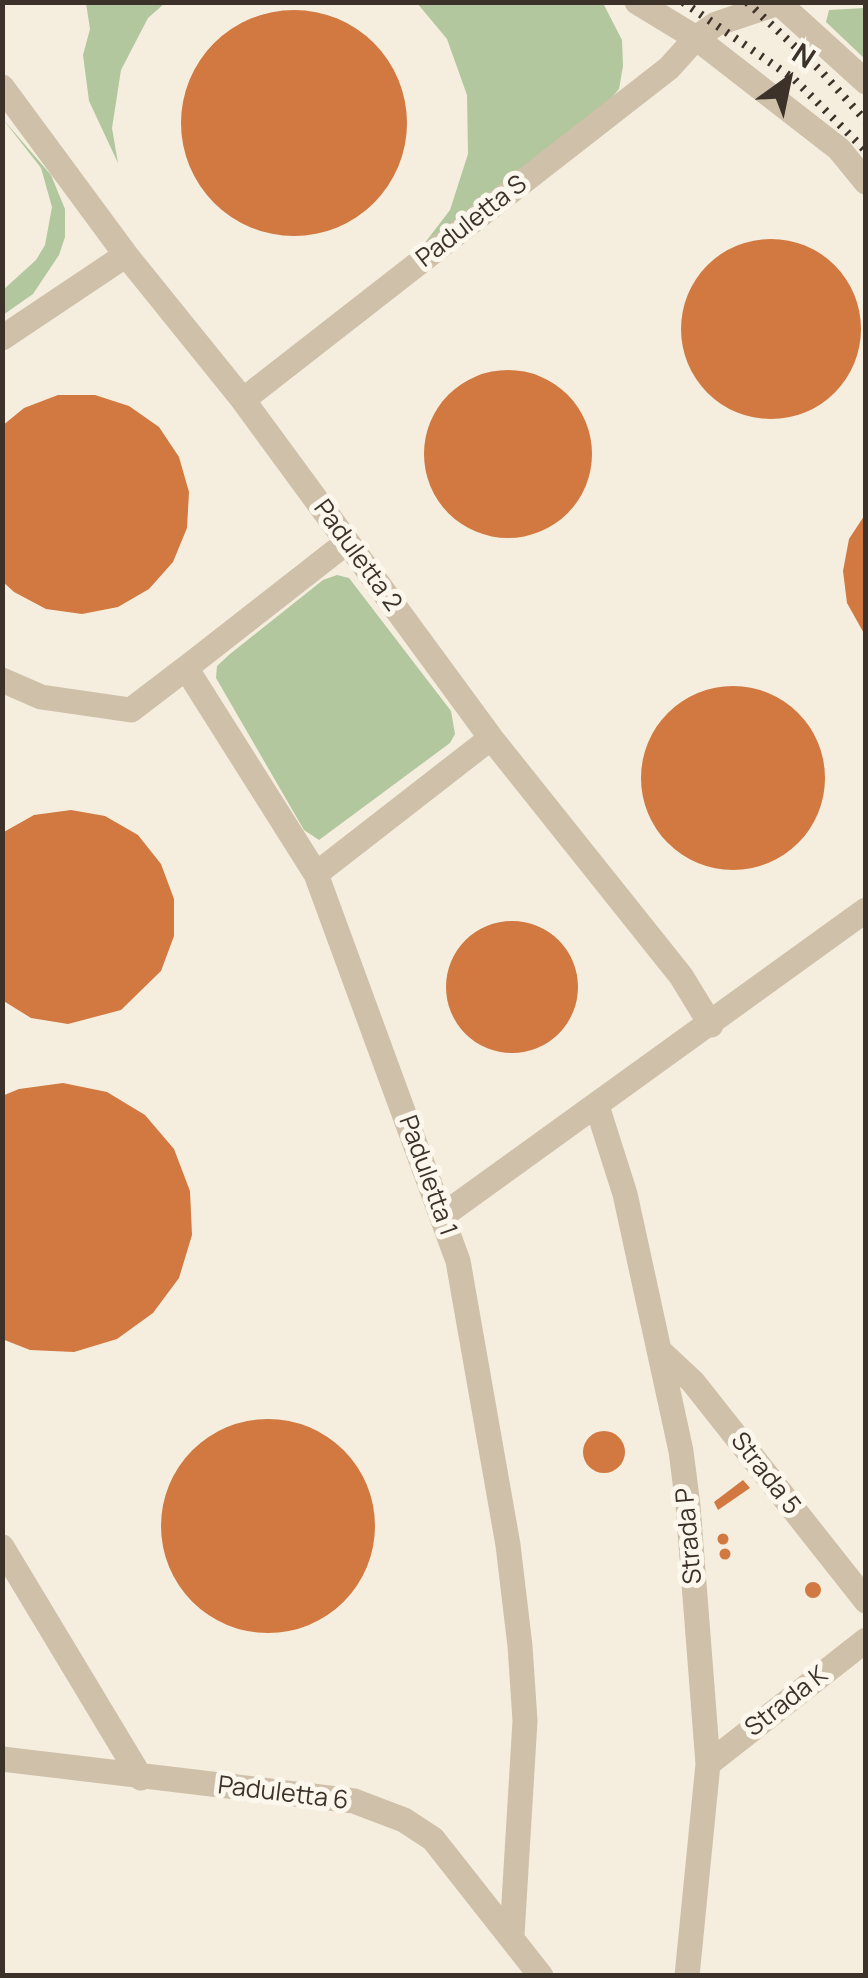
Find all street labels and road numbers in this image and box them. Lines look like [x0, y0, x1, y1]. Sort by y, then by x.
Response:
street label: Paduletta S [411, 170, 533, 274]
street label: Paduletta 2 [307, 495, 407, 617]
street label: Paduletta 1 [391, 1112, 463, 1240]
street label: Strada 5 [724, 1427, 806, 1521]
street label: Strada P [671, 1487, 709, 1585]
street label: Strada K [740, 1661, 834, 1743]
street label: Paduletta 6 [216, 1771, 350, 1817]

